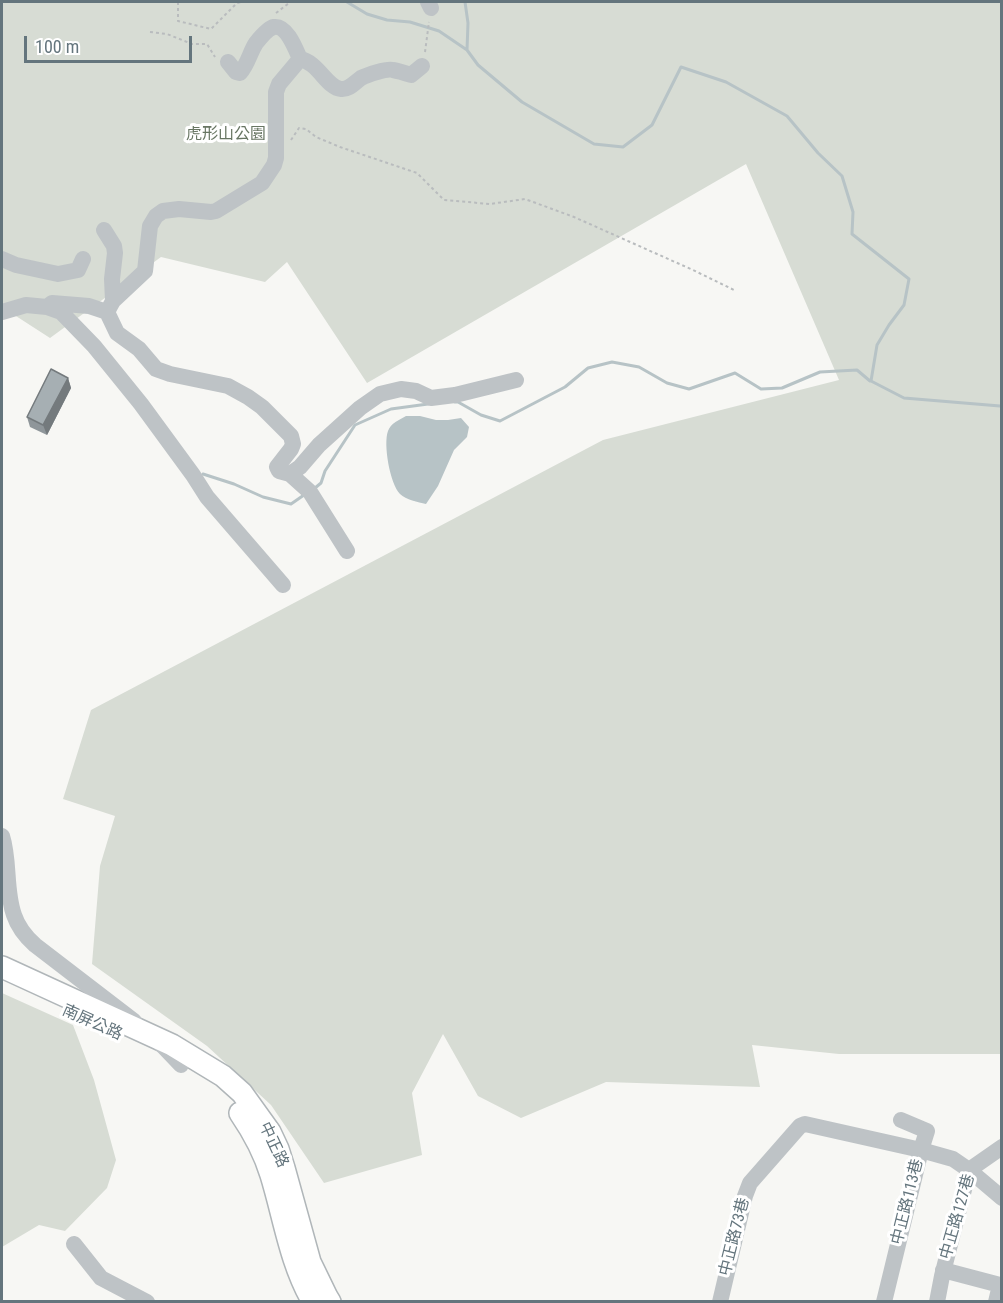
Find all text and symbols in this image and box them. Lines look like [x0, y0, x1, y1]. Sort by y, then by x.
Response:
scale bar [27, 24, 195, 62]
text: 100 m [35, 36, 79, 57]
park label: 虎形山公園 [186, 125, 266, 145]
street label: 南屏公路 [59, 1001, 125, 1045]
street label: 中正路 [254, 1119, 292, 1171]
street label: 中正路113巷 [888, 1157, 928, 1247]
street label: 中正路127巷 [937, 1172, 979, 1262]
street label: 中正路73巷 [716, 1196, 754, 1278]

